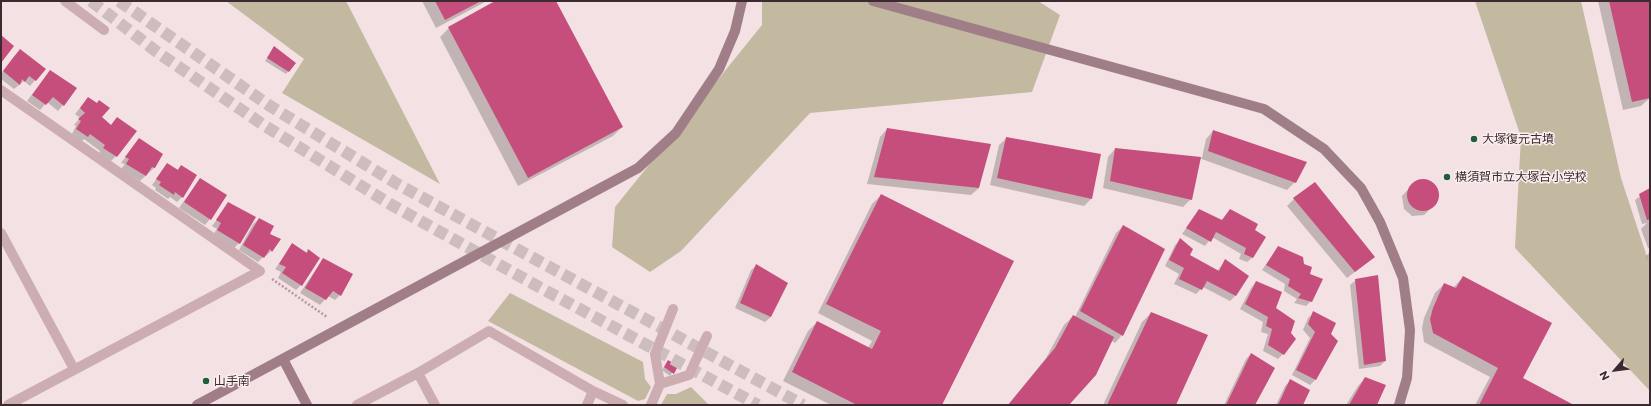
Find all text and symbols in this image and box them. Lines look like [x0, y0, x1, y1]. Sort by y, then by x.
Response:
place label: 大塚復元古墳 [1482, 132, 1554, 146]
marker: 大塚復元古墳 [1469, 134, 1479, 144]
place label: 横須賀市立大塚台小学校 [1455, 170, 1587, 184]
marker: 横須賀市立大塚台小学校 [1442, 172, 1452, 182]
north arrow [1595, 350, 1635, 390]
text: N [1596, 368, 1613, 383]
place label: 山手南 [214, 374, 250, 388]
marker: 山手南 [201, 376, 211, 386]

